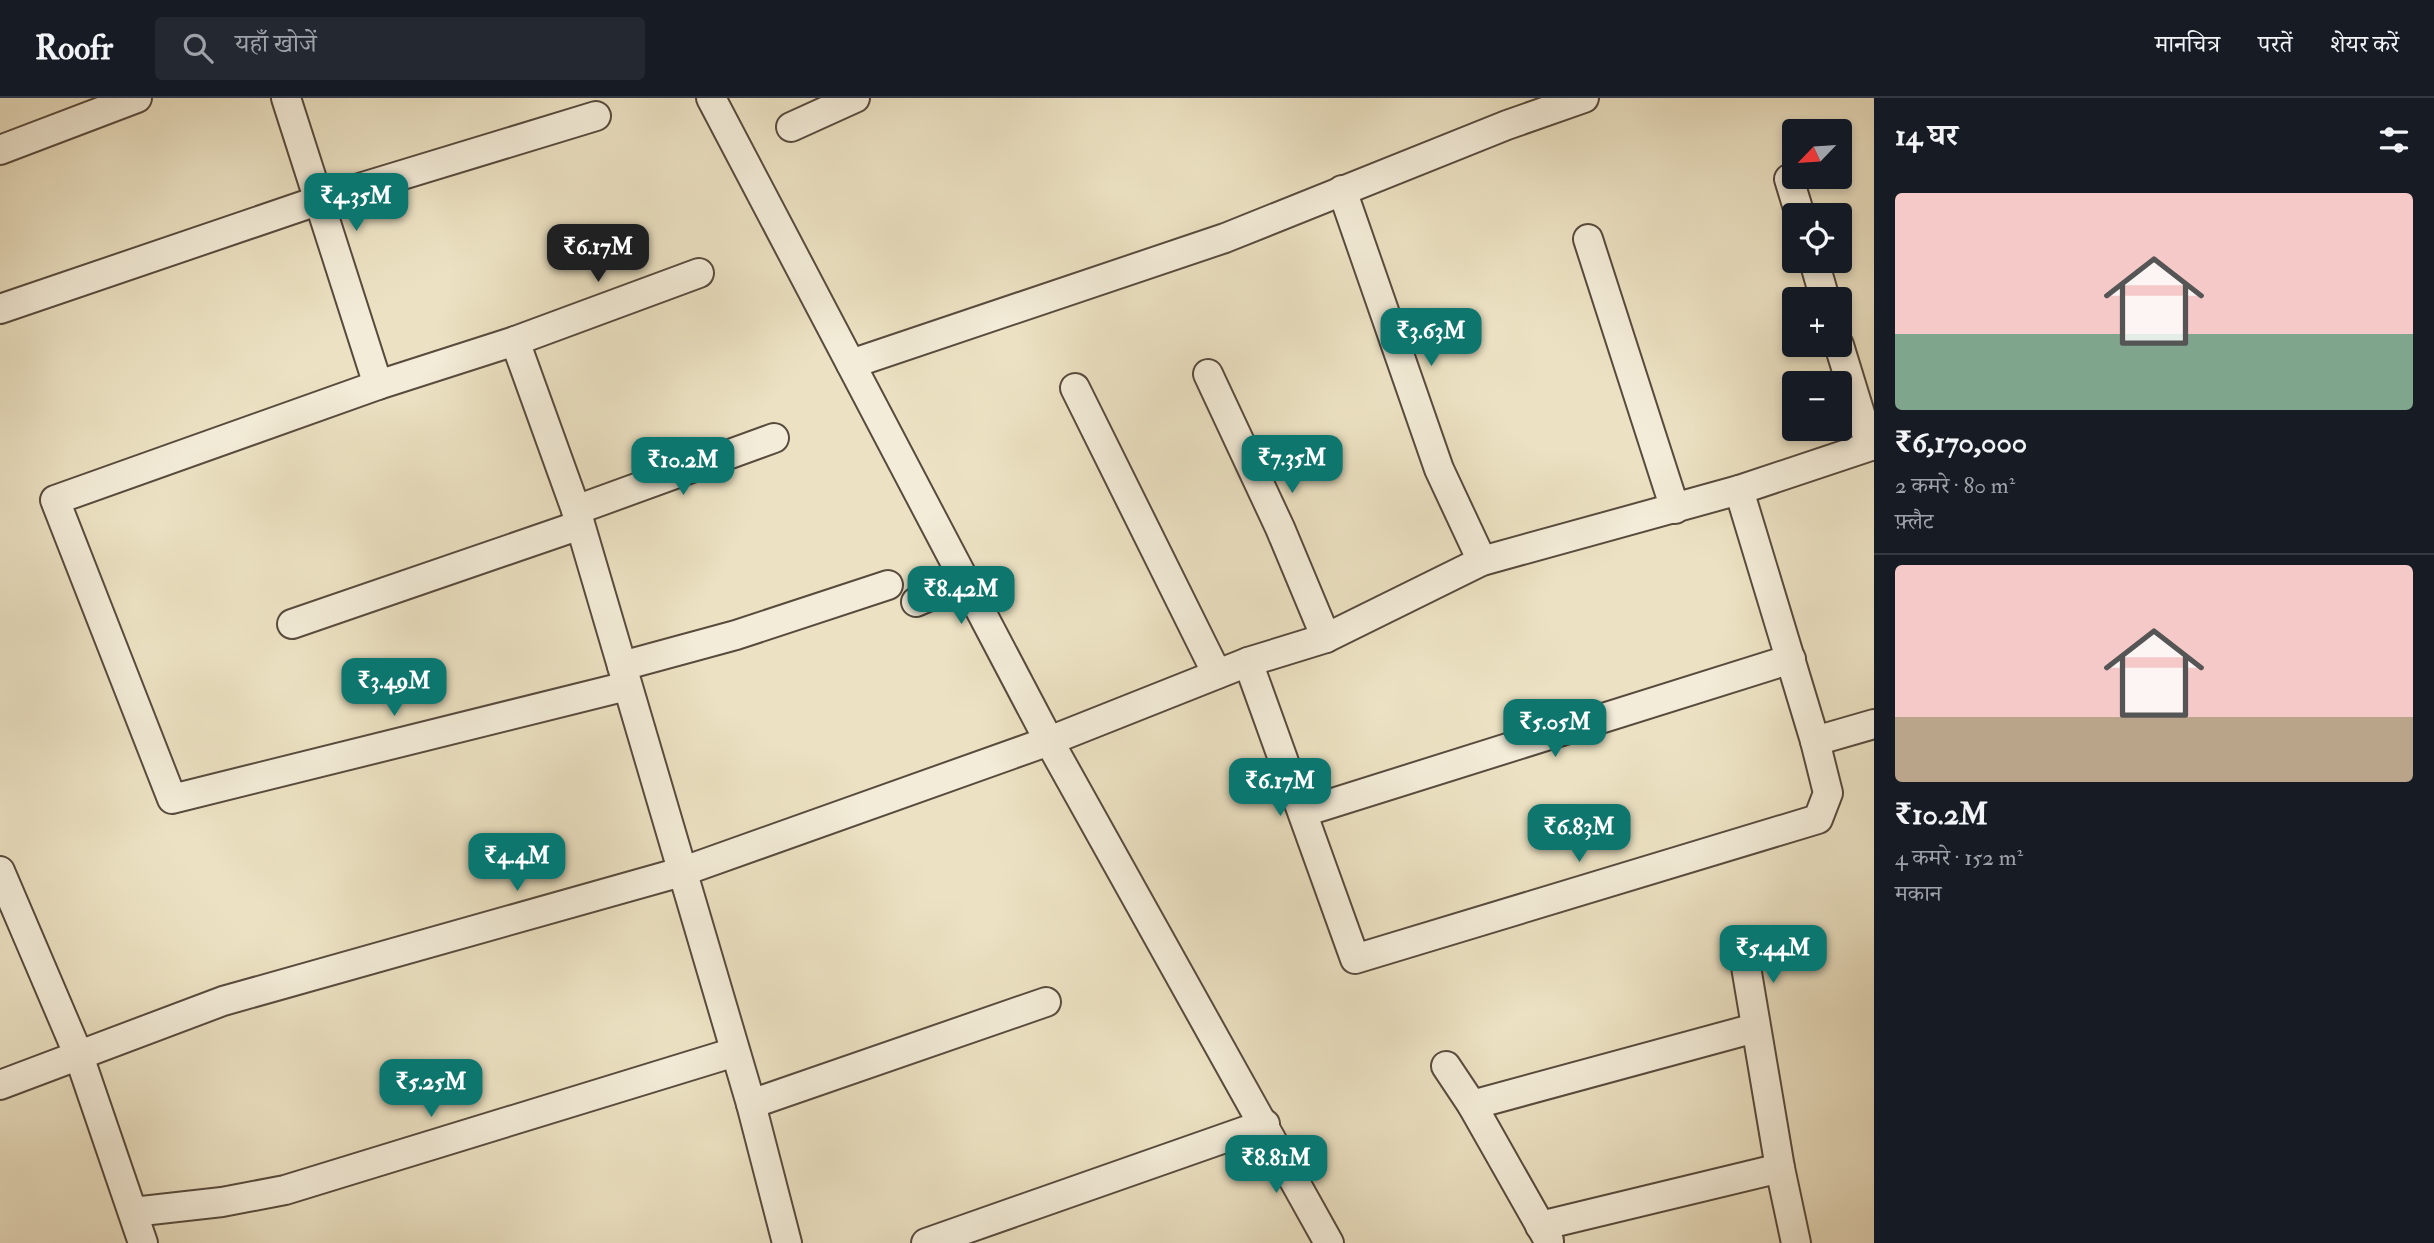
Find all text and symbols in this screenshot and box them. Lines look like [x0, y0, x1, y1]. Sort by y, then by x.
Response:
search box [155, 17, 645, 80]
text: Roofr [35, 28, 113, 69]
text: यहाँ खोजें [235, 28, 317, 60]
icon: search [179, 29, 217, 67]
text: मानचित्र [2155, 29, 2220, 60]
text: परतें [2258, 29, 2292, 60]
text: शेयर करें [2330, 29, 2399, 60]
text: 14 घर [1895, 117, 1958, 154]
north arrow [1782, 119, 1852, 189]
map controls [1782, 119, 1852, 441]
icon: filters [2375, 121, 2413, 159]
pin: ₹4.35M [299, 174, 413, 233]
text: ₹4.35M [320, 181, 392, 210]
button: locate [1782, 203, 1852, 273]
pin: ₹6.17M [541, 225, 655, 284]
text: ₹6.17M [563, 232, 633, 261]
icon: home [2091, 238, 2217, 364]
button: + [1782, 287, 1852, 357]
pin: ₹3.63M [1374, 308, 1488, 368]
text: ₹3.63M [1397, 316, 1465, 345]
button: − [1782, 371, 1852, 441]
text: ₹6,170,000 [1895, 424, 2027, 461]
pin: ₹7.35M [1235, 436, 1349, 495]
pin: ₹10.2M [626, 438, 740, 497]
text: ₹7.35M [1258, 443, 1326, 472]
text: ₹10.2M [647, 445, 719, 474]
text: 2 कमरे · 80 m² [1895, 471, 2015, 500]
text: फ़्लैट [1895, 507, 1933, 536]
pin: ₹8.42M [904, 566, 1018, 626]
text: ₹8.42M [924, 574, 998, 603]
icon: home [2091, 610, 2217, 736]
pin: ₹3.49M [337, 658, 451, 718]
text: ₹3.49M [357, 666, 431, 695]
pin: ₹5.05M [1498, 700, 1612, 759]
text: ₹5.05M [1519, 707, 1591, 736]
pin: ₹6.17M [1223, 758, 1337, 818]
text: ₹6.17M [1245, 766, 1315, 795]
text: ₹10.2M [1895, 796, 1988, 833]
pin: ₹6.83M [1522, 804, 1636, 864]
text: ₹6.83M [1544, 812, 1614, 841]
pin: ₹4.4M [468, 834, 566, 893]
text: ₹4.4M [484, 841, 550, 870]
text: 4 कमरे · 152 m² [1895, 843, 2023, 872]
text: मकान [1895, 879, 1942, 908]
pin: ₹5.44M [1716, 926, 1830, 985]
text: ₹5.44M [1736, 933, 1810, 962]
pin: ₹5.25M [374, 1060, 488, 1119]
text: ₹5.25M [395, 1067, 467, 1096]
pin: ₹8.81M [1219, 1136, 1333, 1195]
text: ₹8.81M [1241, 1143, 1311, 1172]

